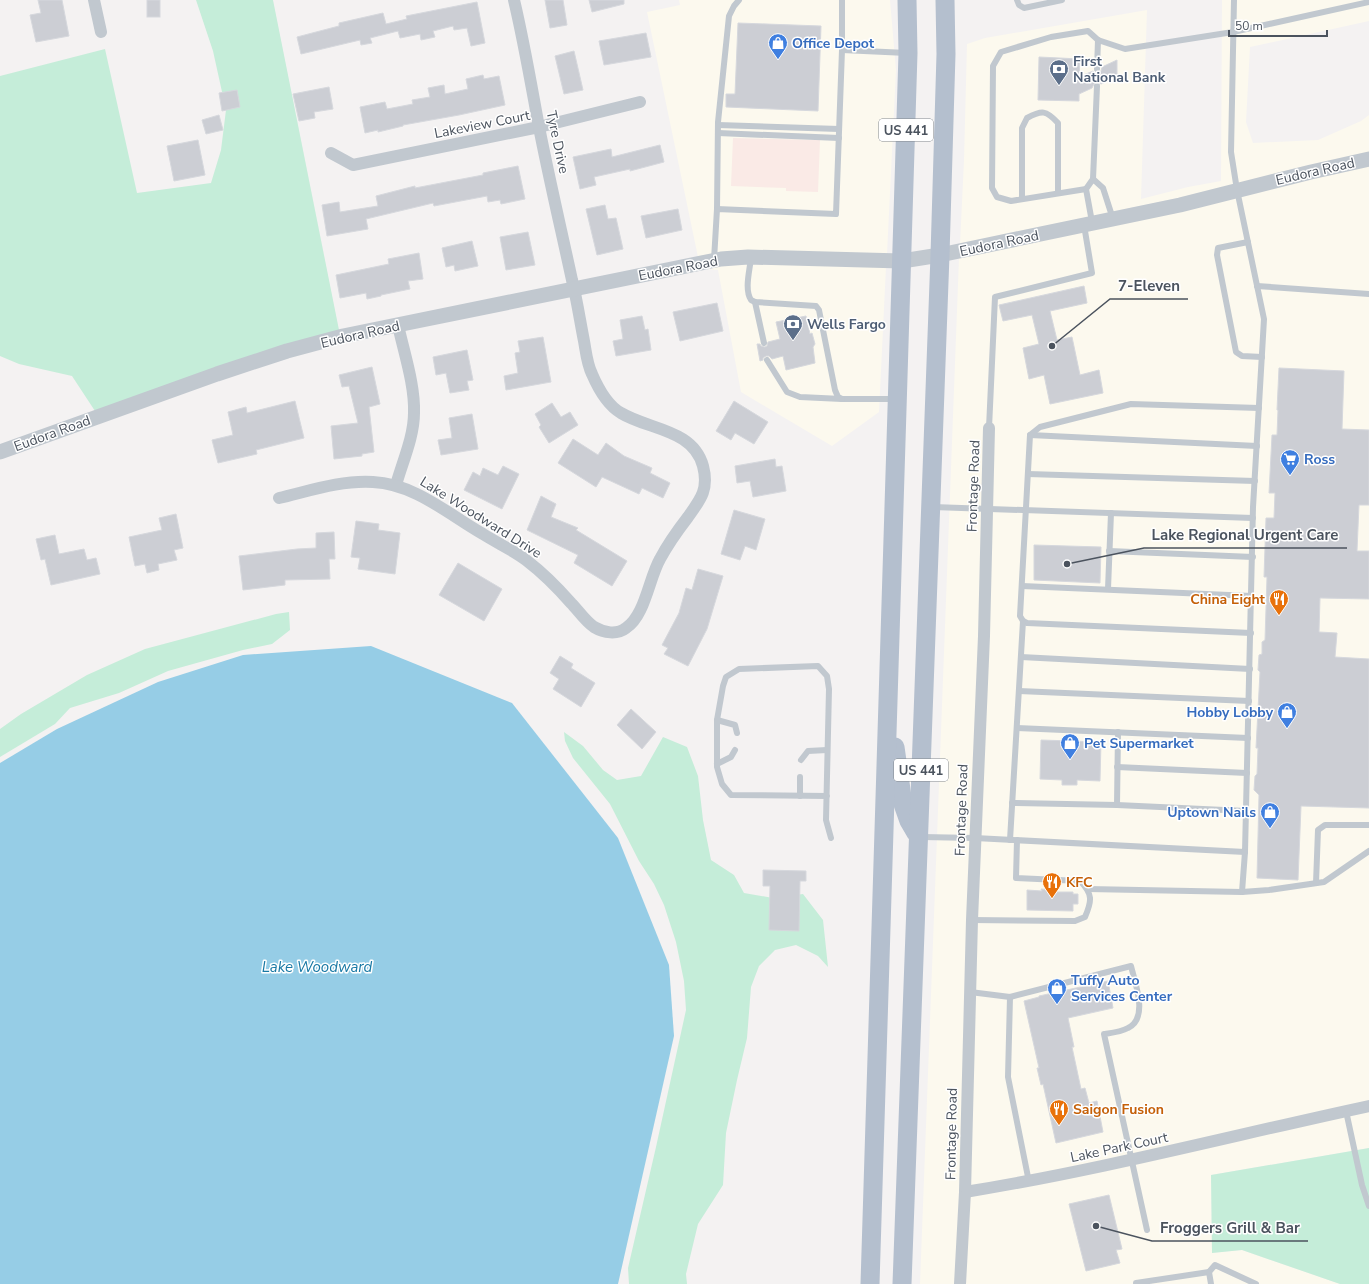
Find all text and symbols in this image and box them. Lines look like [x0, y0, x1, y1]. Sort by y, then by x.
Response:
scale bar [1229, 12, 1327, 38]
text: 50 m [1235, 18, 1263, 34]
shop icon: Office Depot [767, 32, 789, 60]
place label: Office Depot [792, 34, 875, 53]
place label: First National Bank [1073, 52, 1166, 87]
bank icon: First National Bank [1048, 58, 1070, 86]
street label: Lakeview Court [433, 106, 532, 143]
street label: Tyre Drive [542, 109, 573, 175]
road number: US 441 [879, 119, 933, 141]
street label: Eudora Road [1274, 153, 1356, 190]
street label: Eudora Road [958, 226, 1040, 261]
street label: Eudora Road [637, 251, 719, 285]
callout: 7-Eleven [1110, 272, 1188, 299]
text: 7-Eleven [1118, 276, 1180, 296]
bank icon: Wells Fargo [782, 313, 804, 341]
place label: Wells Fargo [807, 315, 886, 334]
street label: Eudora Road [319, 316, 401, 353]
street label: Eudora Road [11, 411, 93, 456]
street label: Frontage Road [962, 440, 985, 532]
supermarket icon: Ross [1279, 448, 1301, 476]
place label: Ross [1304, 450, 1335, 469]
street label: Lake Woodward Drive [416, 472, 545, 563]
callout: Lake Regional Urgent Care [1144, 521, 1347, 548]
text: Lake Regional Urgent Care [1152, 525, 1338, 545]
restaurant icon: China Eight [1268, 588, 1290, 616]
place label: China Eight [1190, 590, 1266, 609]
shop icon: Hobby Lobby [1276, 701, 1298, 729]
place label: Hobby Lobby [1186, 703, 1274, 722]
shop icon: Pet Supermarket [1059, 732, 1081, 760]
place label: Pet Supermarket [1084, 734, 1194, 753]
road number: US 441 [894, 759, 948, 781]
street label: Frontage Road [950, 764, 973, 856]
shop icon: Uptown Nails [1259, 801, 1281, 829]
place label: Uptown Nails [1167, 803, 1256, 822]
restaurant icon: KFC [1041, 871, 1063, 899]
place label: KFC [1066, 873, 1093, 892]
water label: Lake Woodward [262, 957, 373, 977]
place label: Tuffy Auto Services Center [1071, 971, 1173, 1006]
shop icon: Tuffy Auto Services Center [1046, 977, 1068, 1005]
street label: Frontage Road [941, 1088, 962, 1180]
restaurant icon: Saigon Fusion [1048, 1098, 1070, 1126]
place label: Saigon Fusion [1073, 1100, 1164, 1119]
street label: Lake Park Court [1069, 1128, 1170, 1167]
callout: Froggers Grill & Bar [1152, 1214, 1308, 1241]
text: Froggers Grill & Bar [1160, 1218, 1300, 1238]

